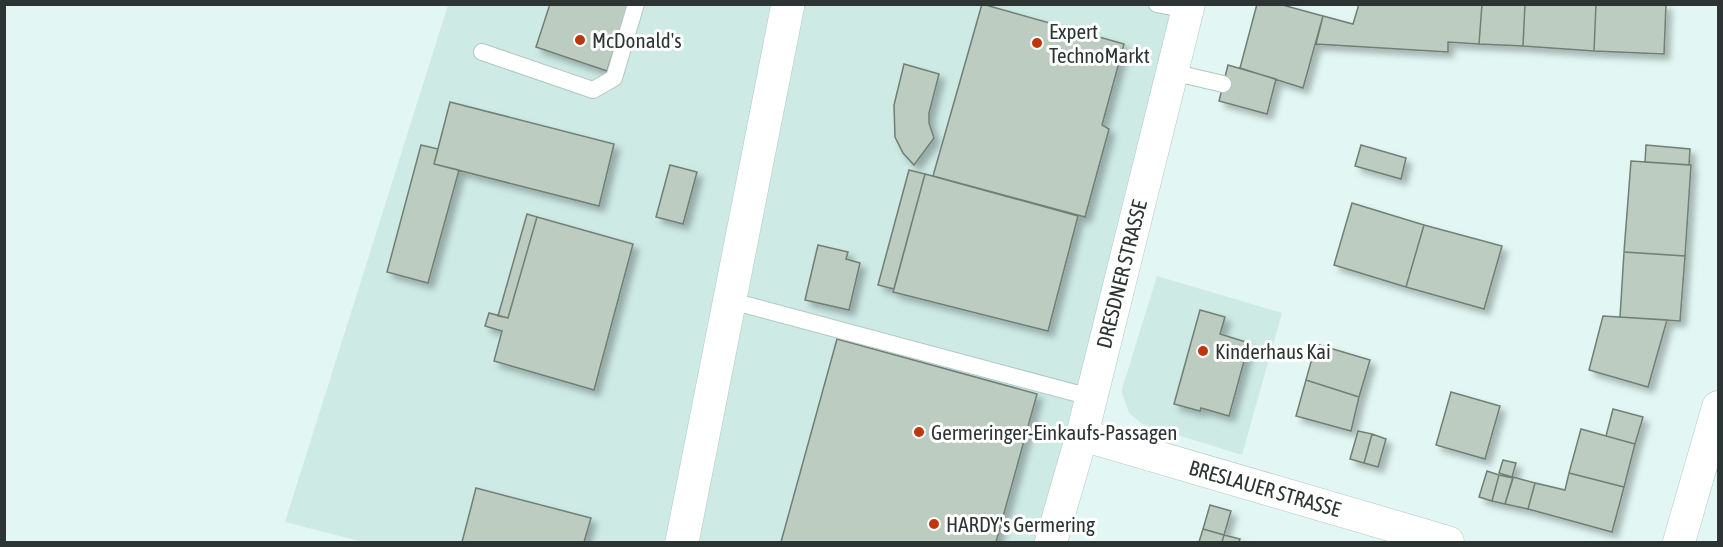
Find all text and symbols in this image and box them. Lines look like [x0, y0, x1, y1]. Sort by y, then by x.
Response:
place label: Expert TechnoMarkt [1049, 19, 1150, 67]
place label: McDonald's [592, 28, 682, 52]
marker: McDonald's [573, 33, 587, 47]
marker: Expert TechnoMarkt [1030, 36, 1044, 50]
street label: DRESDNER STRASSE [1091, 197, 1151, 351]
place label: Kinderhaus Kai [1215, 339, 1331, 363]
marker: Kinderhaus Kai [1196, 344, 1210, 358]
place label: Germeringer-Einkaufs-Passagen [931, 420, 1177, 444]
marker: Germeringer-Einkaufs-Passagen [912, 425, 926, 439]
street label: BRESLAUER STRASSE [1186, 455, 1344, 521]
place label: HARDY's Germering [946, 512, 1095, 536]
marker: HARDY's Germering [927, 517, 941, 531]

